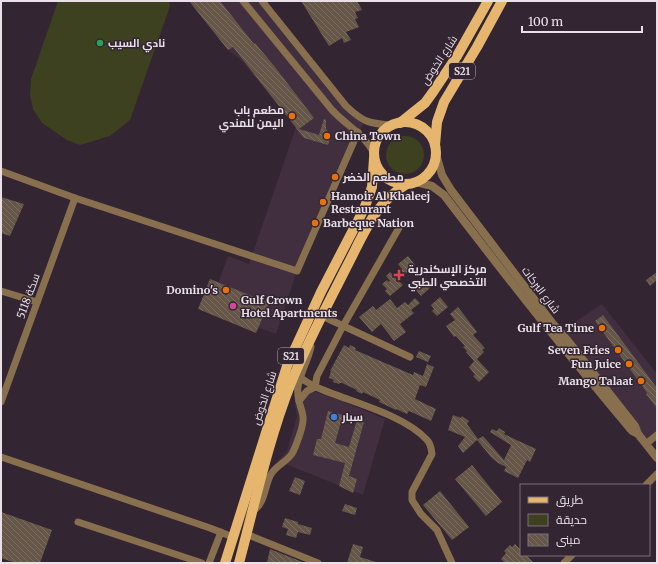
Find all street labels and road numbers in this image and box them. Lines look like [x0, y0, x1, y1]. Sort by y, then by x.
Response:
street label: شارع الخوض [418, 33, 461, 88]
road number: S21 [449, 63, 475, 79]
street label: شارع البركات [518, 264, 563, 317]
street label: سكة 5118 [13, 272, 43, 320]
road number: S21 [278, 348, 304, 364]
street label: شارع الخوض [249, 369, 280, 427]

